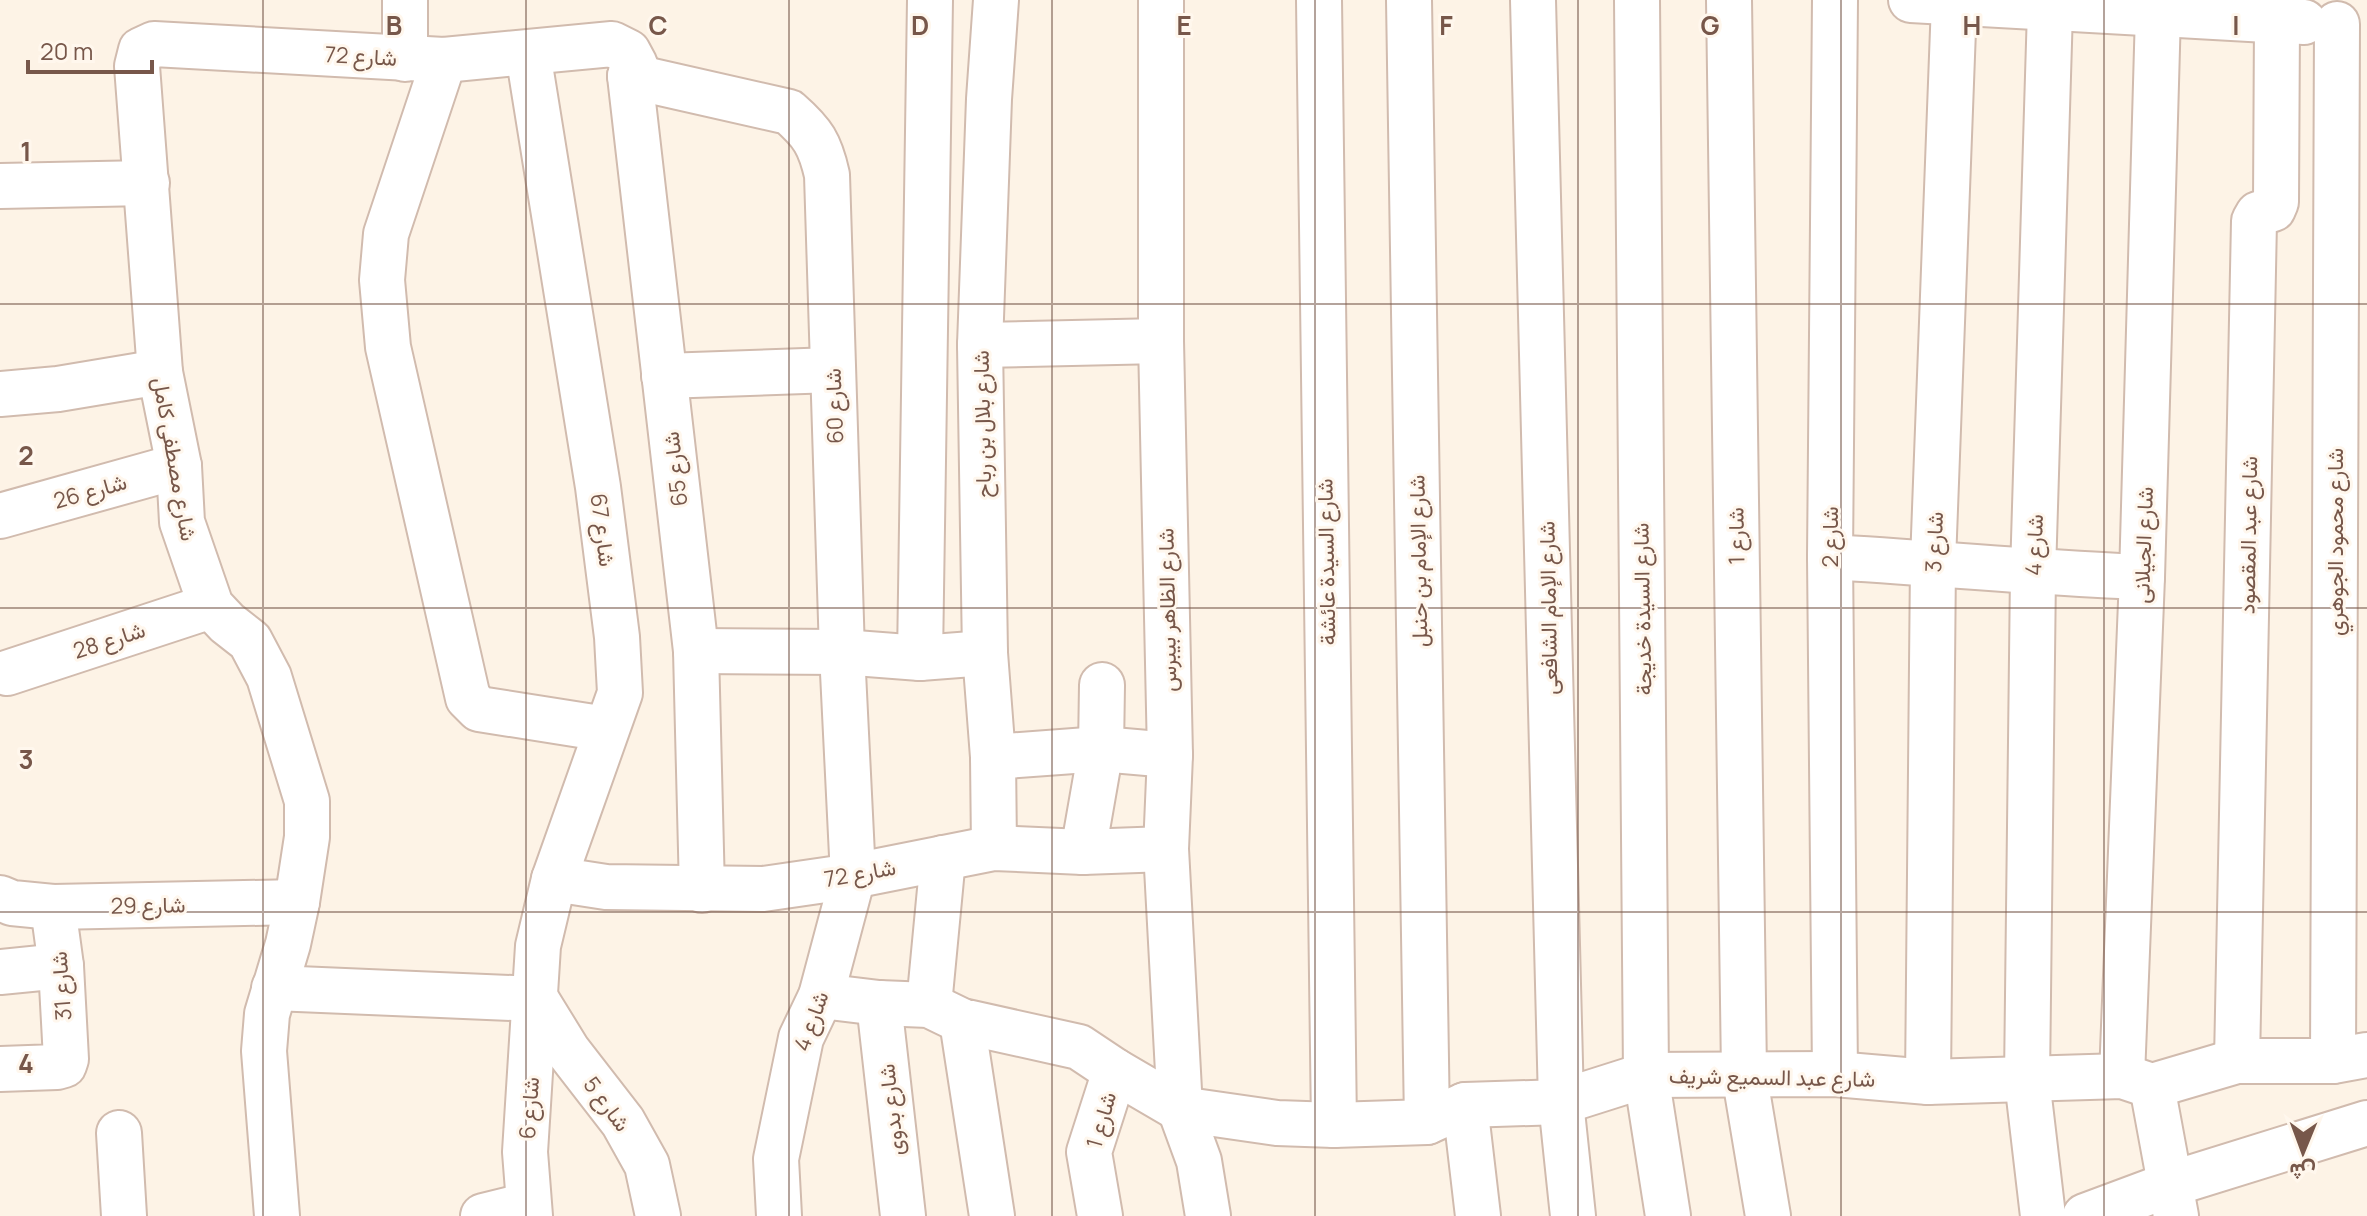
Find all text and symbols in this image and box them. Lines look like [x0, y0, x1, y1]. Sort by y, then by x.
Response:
text: B [386, 7, 402, 43]
text: C [648, 7, 668, 43]
text: D [911, 7, 929, 43]
text: E [1176, 7, 1192, 43]
text: F [1439, 7, 1453, 43]
text: G [1700, 7, 1720, 43]
text: H [1963, 7, 1981, 43]
text: I [2232, 7, 2240, 43]
scale bar [28, 24, 152, 74]
text: 20 m [40, 34, 93, 67]
street label: شارع 72 [324, 39, 398, 73]
text: 1 [20, 133, 32, 169]
street label: شارع بلال بن رباح [966, 350, 998, 498]
street label: شارع 60 [818, 368, 850, 444]
street label: شارع مصطفى كامل [146, 375, 204, 543]
street label: شارع 65 [656, 430, 694, 508]
text: 2 [18, 437, 34, 473]
street label: شارع محمود الجوهري [2320, 448, 2354, 636]
street label: شارع عبد المقصود [2232, 456, 2264, 614]
street label: شارع 26 [50, 466, 130, 516]
street label: شارع الإمام بن حنبل [1401, 475, 1435, 647]
street label: شارع السيدة عائشة [1310, 478, 1342, 646]
street label: شارع الجيلانى [2126, 486, 2160, 604]
street label: شارع 67 [584, 492, 622, 568]
street label: شارع 2 [1815, 506, 1845, 568]
street label: شارع 1 [1721, 507, 1751, 565]
street label: شارع 3 [1918, 511, 1950, 573]
street label: شارع 4 [2018, 514, 2050, 576]
street label: شارع الإمام الشافعى [1531, 521, 1565, 695]
street label: شارع السيدة خديجة [1625, 522, 1659, 696]
street label: شارع الظاهر بيبرس [1151, 528, 1183, 692]
street label: شارع 28 [69, 614, 149, 666]
text: 3 [18, 741, 34, 777]
street label: شارع 72 [822, 852, 898, 894]
street label: شارع 29 [110, 889, 186, 921]
street label: شارع 31 [44, 950, 78, 1022]
street label: شارع 4 [786, 987, 836, 1055]
text: 4 [18, 1045, 34, 1081]
street label: شارع عبد السميع شريف [1669, 1060, 1875, 1094]
street label: شارع بدوى [871, 1063, 911, 1157]
street label: شارع 5 [577, 1070, 637, 1138]
street label: شارع 6 [512, 1076, 546, 1140]
street label: شارع 1 [1079, 1088, 1123, 1152]
north arrow [2263, 1112, 2343, 1192]
text: ش [2289, 1157, 2316, 1187]

